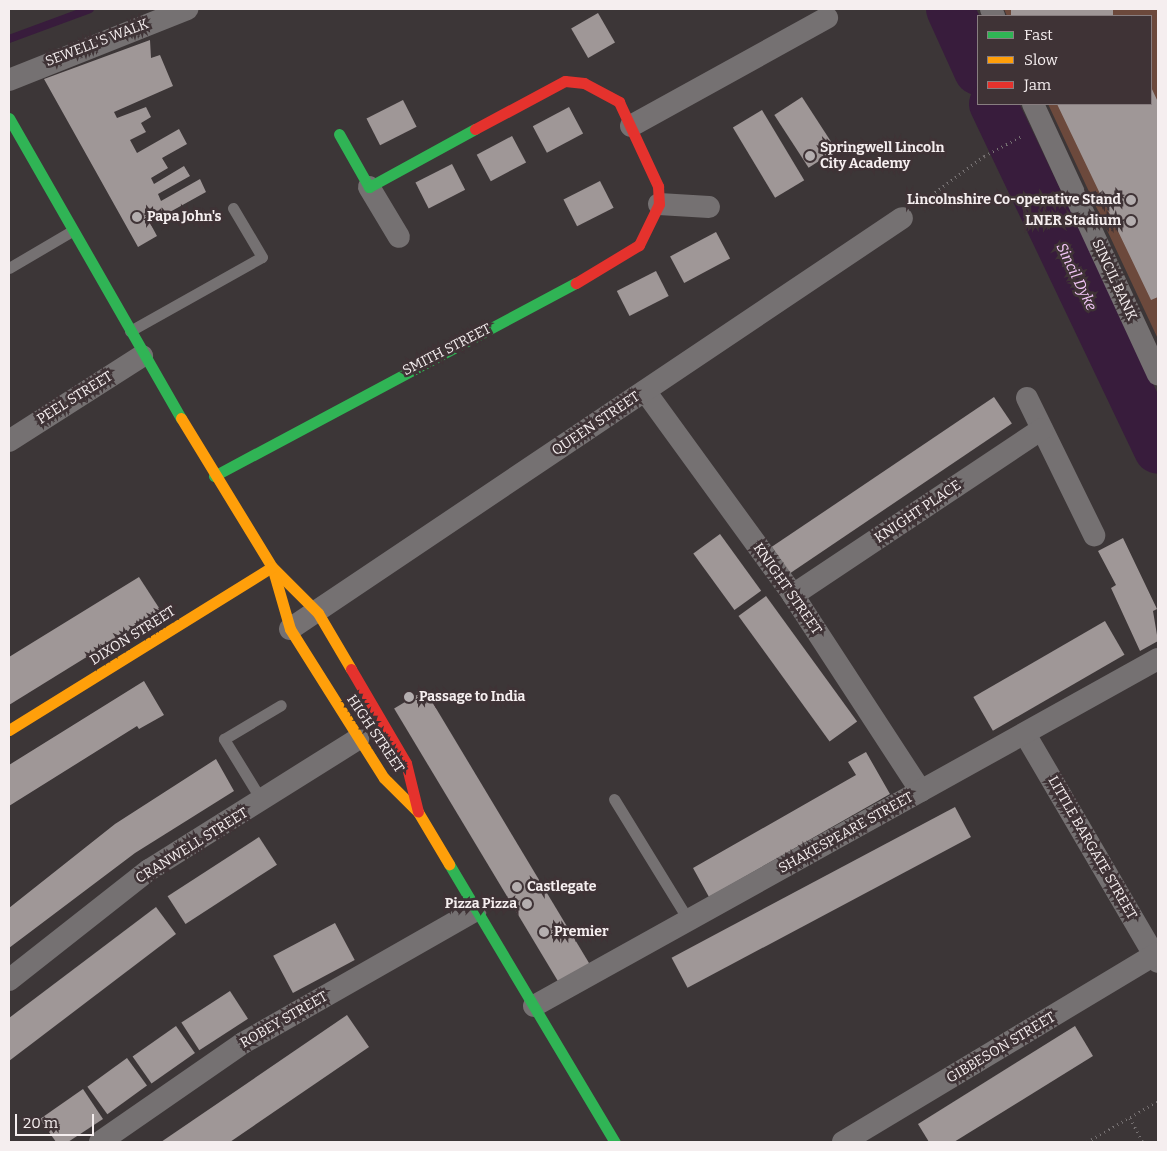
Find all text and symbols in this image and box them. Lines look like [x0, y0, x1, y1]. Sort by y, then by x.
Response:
legend [977, 15, 1152, 105]
street label: SEWELL'S WALK [43, 16, 151, 70]
text: Fast [1024, 26, 1053, 44]
text: Slow [1024, 51, 1058, 69]
text: Jam [1024, 76, 1051, 94]
place label: Springwell Lincoln City Academy [820, 140, 944, 172]
marker: Springwell Lincoln City Academy [804, 150, 816, 162]
place label: Lincolnshire Co-operative Stand [907, 192, 1121, 208]
marker: Lincolnshire Co-operative Stand [1125, 194, 1137, 206]
place label: Papa John's [147, 209, 222, 225]
marker: Papa John's [131, 211, 143, 223]
place label: LNER Stadium [1025, 213, 1121, 229]
marker: LNER Stadium [1125, 215, 1137, 227]
street label: SINCIL BANK [1088, 237, 1140, 323]
water label: Sincil Dyke [1052, 240, 1100, 314]
street label: SMITH STREET [400, 320, 494, 380]
street label: PEEL STREET [34, 368, 116, 428]
street label: QUEEN STREET [549, 388, 643, 460]
street label: KNIGHT PLACE [872, 477, 964, 547]
street label: KNIGHT STREET [749, 540, 825, 638]
street label: DIXON STREET [87, 603, 179, 669]
place label: Passage to India [419, 689, 525, 705]
marker: Passage to India [403, 691, 415, 703]
street label: HIGH STREET [343, 692, 407, 776]
street label: LITTLE BARGATE STREET [1044, 773, 1140, 923]
street label: SHAKESPEARE STREET [776, 789, 916, 877]
street label: CRANWELL STREET [133, 805, 251, 887]
place label: Castlegate [527, 879, 597, 895]
marker: Castlegate [511, 881, 523, 893]
place label: Pizza Pizza [445, 896, 517, 912]
marker: Pizza Pizza [521, 898, 533, 910]
place label: Premier [554, 924, 609, 940]
marker: Premier [538, 926, 550, 938]
street label: ROBEY STREET [237, 988, 331, 1052]
street label: GIBBESON STREET [944, 1009, 1058, 1087]
scale bar [18, 1104, 96, 1136]
text: 20 m [23, 1114, 58, 1132]

